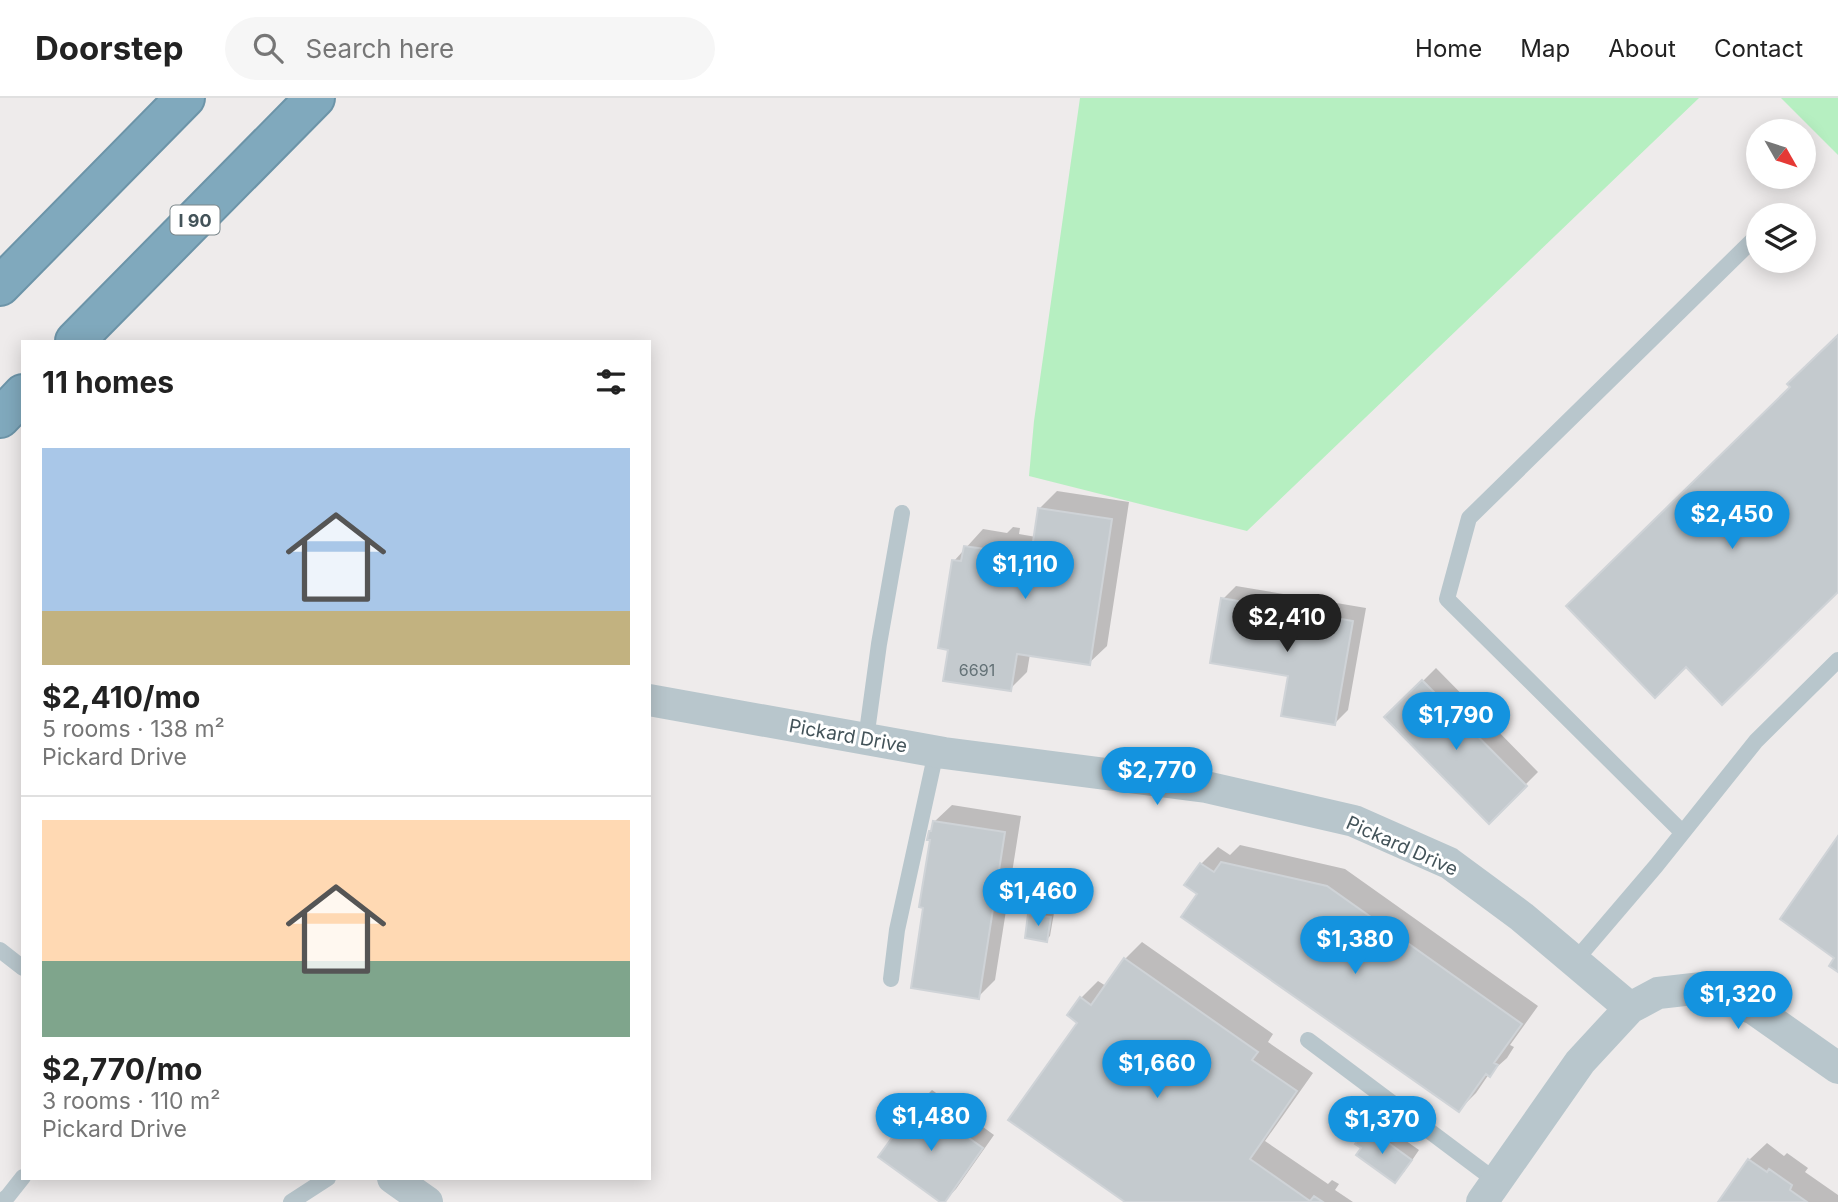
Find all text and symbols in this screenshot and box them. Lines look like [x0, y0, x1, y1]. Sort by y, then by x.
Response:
search box [225, 17, 715, 80]
text: Doorstep [35, 28, 183, 68]
icon: search [249, 29, 287, 67]
text: Search here [305, 33, 454, 64]
text: Home [1415, 34, 1482, 63]
text: Map [1520, 34, 1570, 63]
text: About [1608, 34, 1676, 63]
text: Contact [1714, 34, 1803, 63]
north arrow [1746, 119, 1816, 189]
map controls [1746, 119, 1816, 273]
button: layers [1746, 203, 1816, 273]
road number: I 90 [170, 205, 220, 234]
icon: filters [592, 363, 630, 401]
text: 11 homes [42, 364, 174, 400]
pin: $2,450 [1675, 491, 1789, 551]
icon: home [273, 494, 399, 620]
text: $2,450 [1691, 500, 1774, 528]
pin: $1,110 [968, 542, 1082, 601]
text: $1,110 [992, 550, 1058, 578]
pin: $2,410 [1230, 594, 1344, 654]
text: $2,410 [1248, 603, 1326, 631]
house number: 6691 [959, 660, 995, 680]
text: $2,410/mo [42, 679, 200, 715]
pin: $1,790 [1399, 692, 1513, 752]
text: $1,790 [1418, 701, 1494, 729]
street label: Pickard Drive [787, 714, 909, 758]
text: 5 rooms · 138 m² [42, 715, 225, 743]
text: Pickard Drive [42, 743, 187, 771]
pin: $2,770 [1100, 748, 1214, 807]
text: $2,770 [1118, 756, 1197, 784]
street label: Pickard Drive [1343, 811, 1461, 881]
icon: home [273, 866, 399, 992]
pin: $1,460 [981, 868, 1095, 928]
text: $1,460 [999, 877, 1077, 905]
pin: $1,380 [1298, 916, 1412, 976]
text: $1,380 [1316, 925, 1394, 953]
pin: $1,320 [1681, 972, 1795, 1031]
text: $1,320 [1700, 980, 1776, 1008]
pin: $1,660 [1100, 1040, 1214, 1100]
text: $1,660 [1118, 1049, 1196, 1077]
text: $2,770/mo [42, 1051, 202, 1087]
text: 3 rooms · 110 m² [42, 1087, 220, 1115]
pin: $1,480 [874, 1094, 988, 1153]
pin: $1,370 [1325, 1096, 1439, 1156]
text: $1,480 [892, 1102, 970, 1130]
text: $1,370 [1344, 1105, 1420, 1133]
text: Pickard Drive [42, 1115, 187, 1143]

